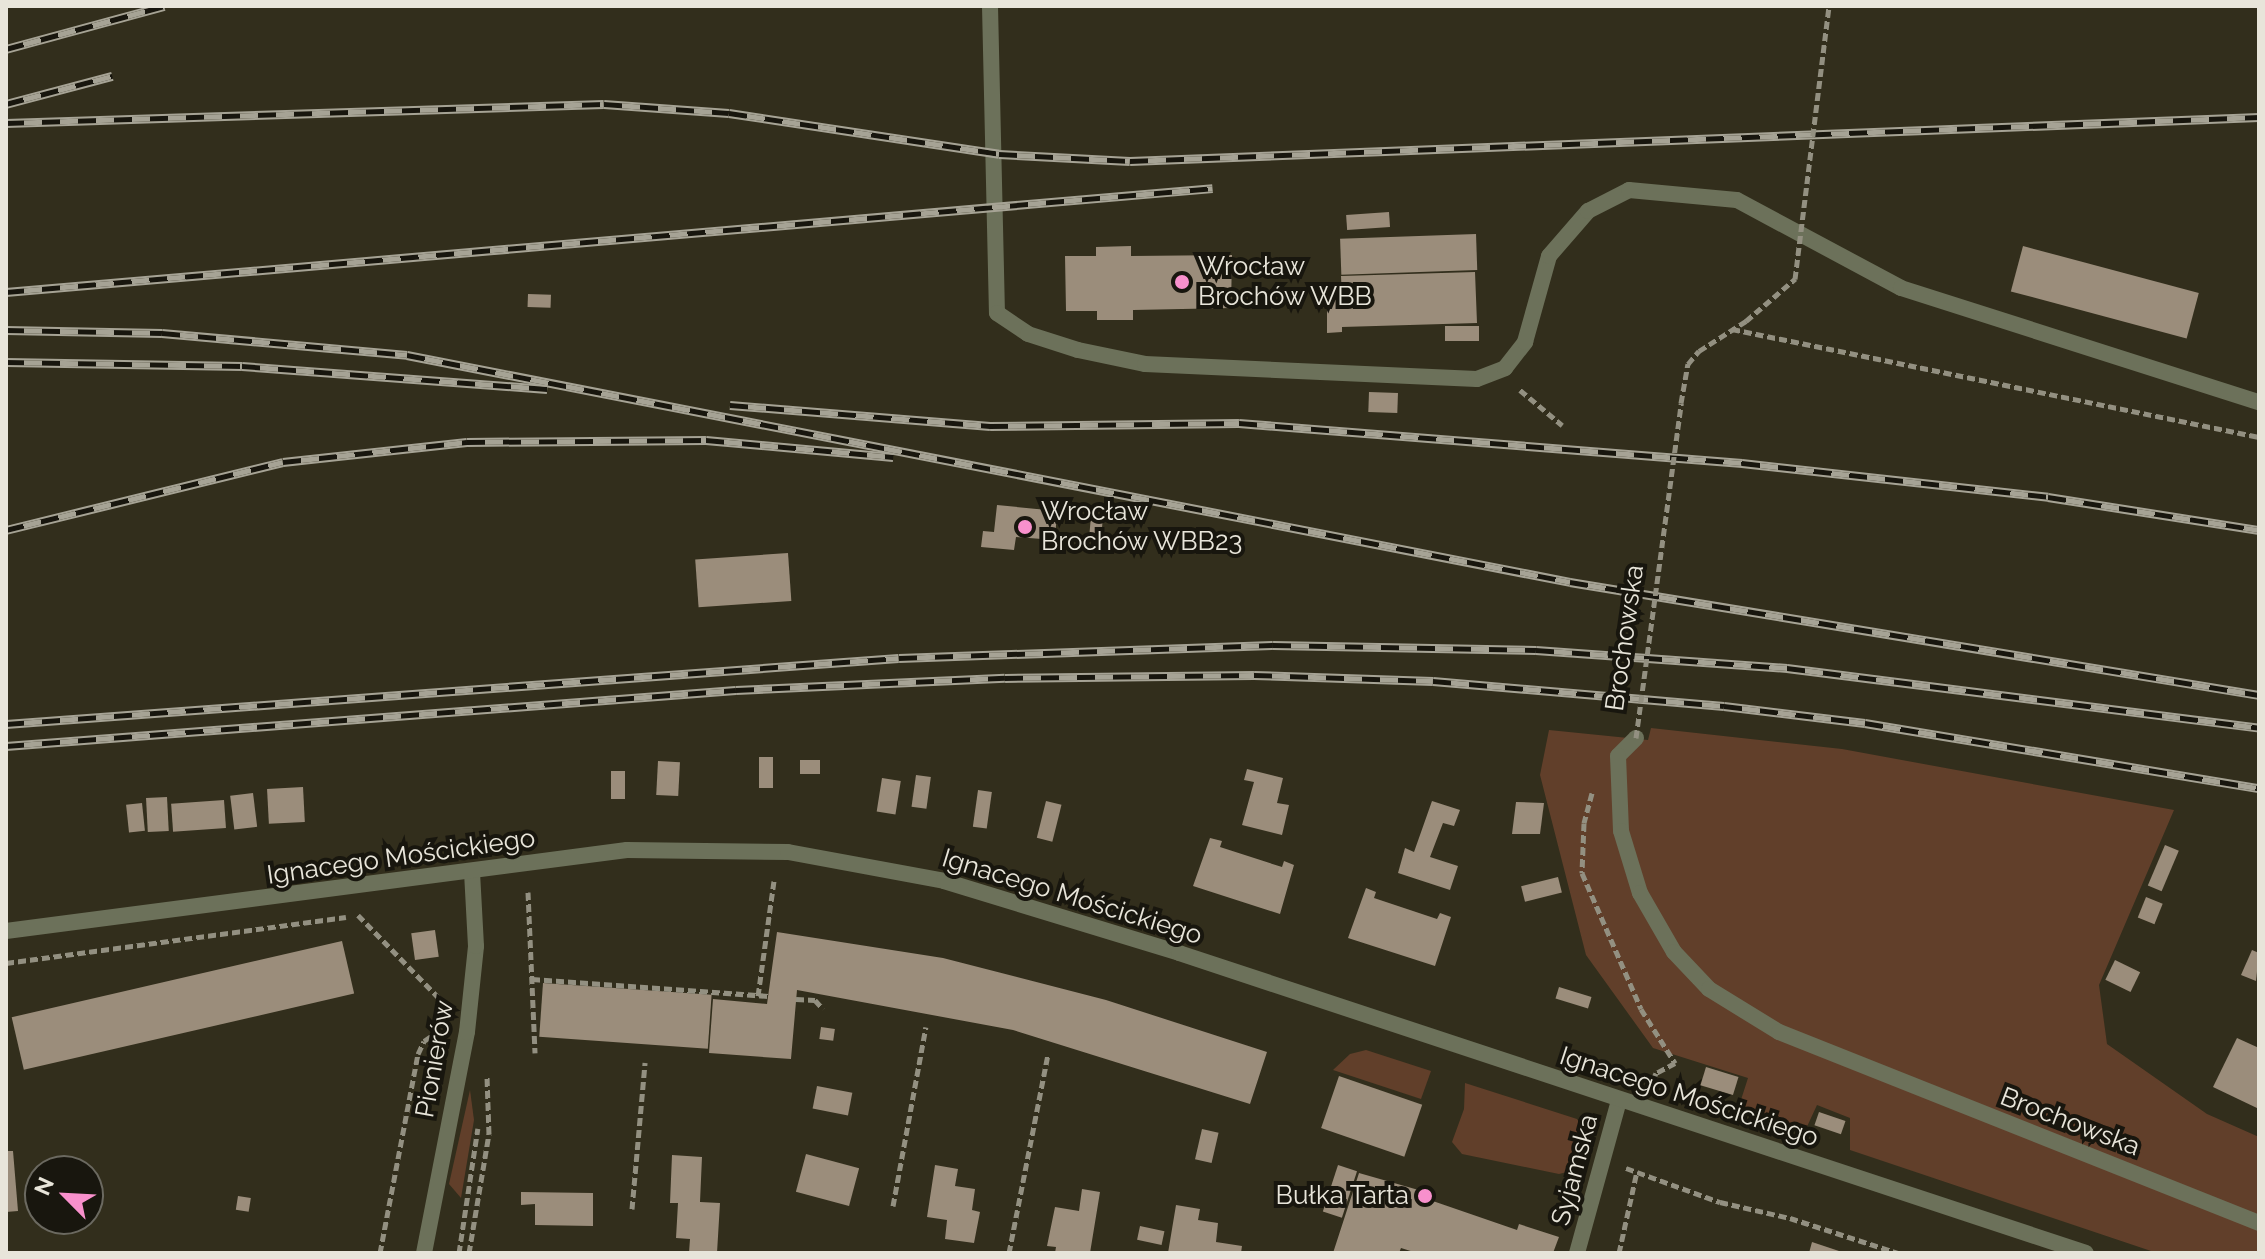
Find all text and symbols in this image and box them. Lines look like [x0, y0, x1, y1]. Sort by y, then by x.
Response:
place label: Wrocław Brochów WBB [1198, 251, 1374, 312]
marker: Wrocław Brochów WBB [1173, 273, 1191, 291]
place label: Wrocław Brochów WBB23 [1041, 496, 1244, 558]
marker: Wrocław Brochów WBB23 [1016, 518, 1034, 536]
street label: Brochowska [1599, 563, 1651, 713]
street label: Ignacego Mościckiego [265, 823, 537, 891]
street label: Ignacego Mościckiego [938, 843, 1206, 951]
street label: Pionierów [409, 998, 461, 1120]
street label: Ignacego Mościckiego [1556, 1040, 1822, 1154]
street label: Brochowska [1996, 1081, 2144, 1163]
street label: Syjamska [1545, 1111, 1605, 1229]
north arrow [24, 1155, 104, 1235]
text: N [29, 1173, 59, 1199]
place label: Bułka Tarta [1275, 1180, 1409, 1212]
marker: Bułka Tarta [1416, 1187, 1434, 1205]

